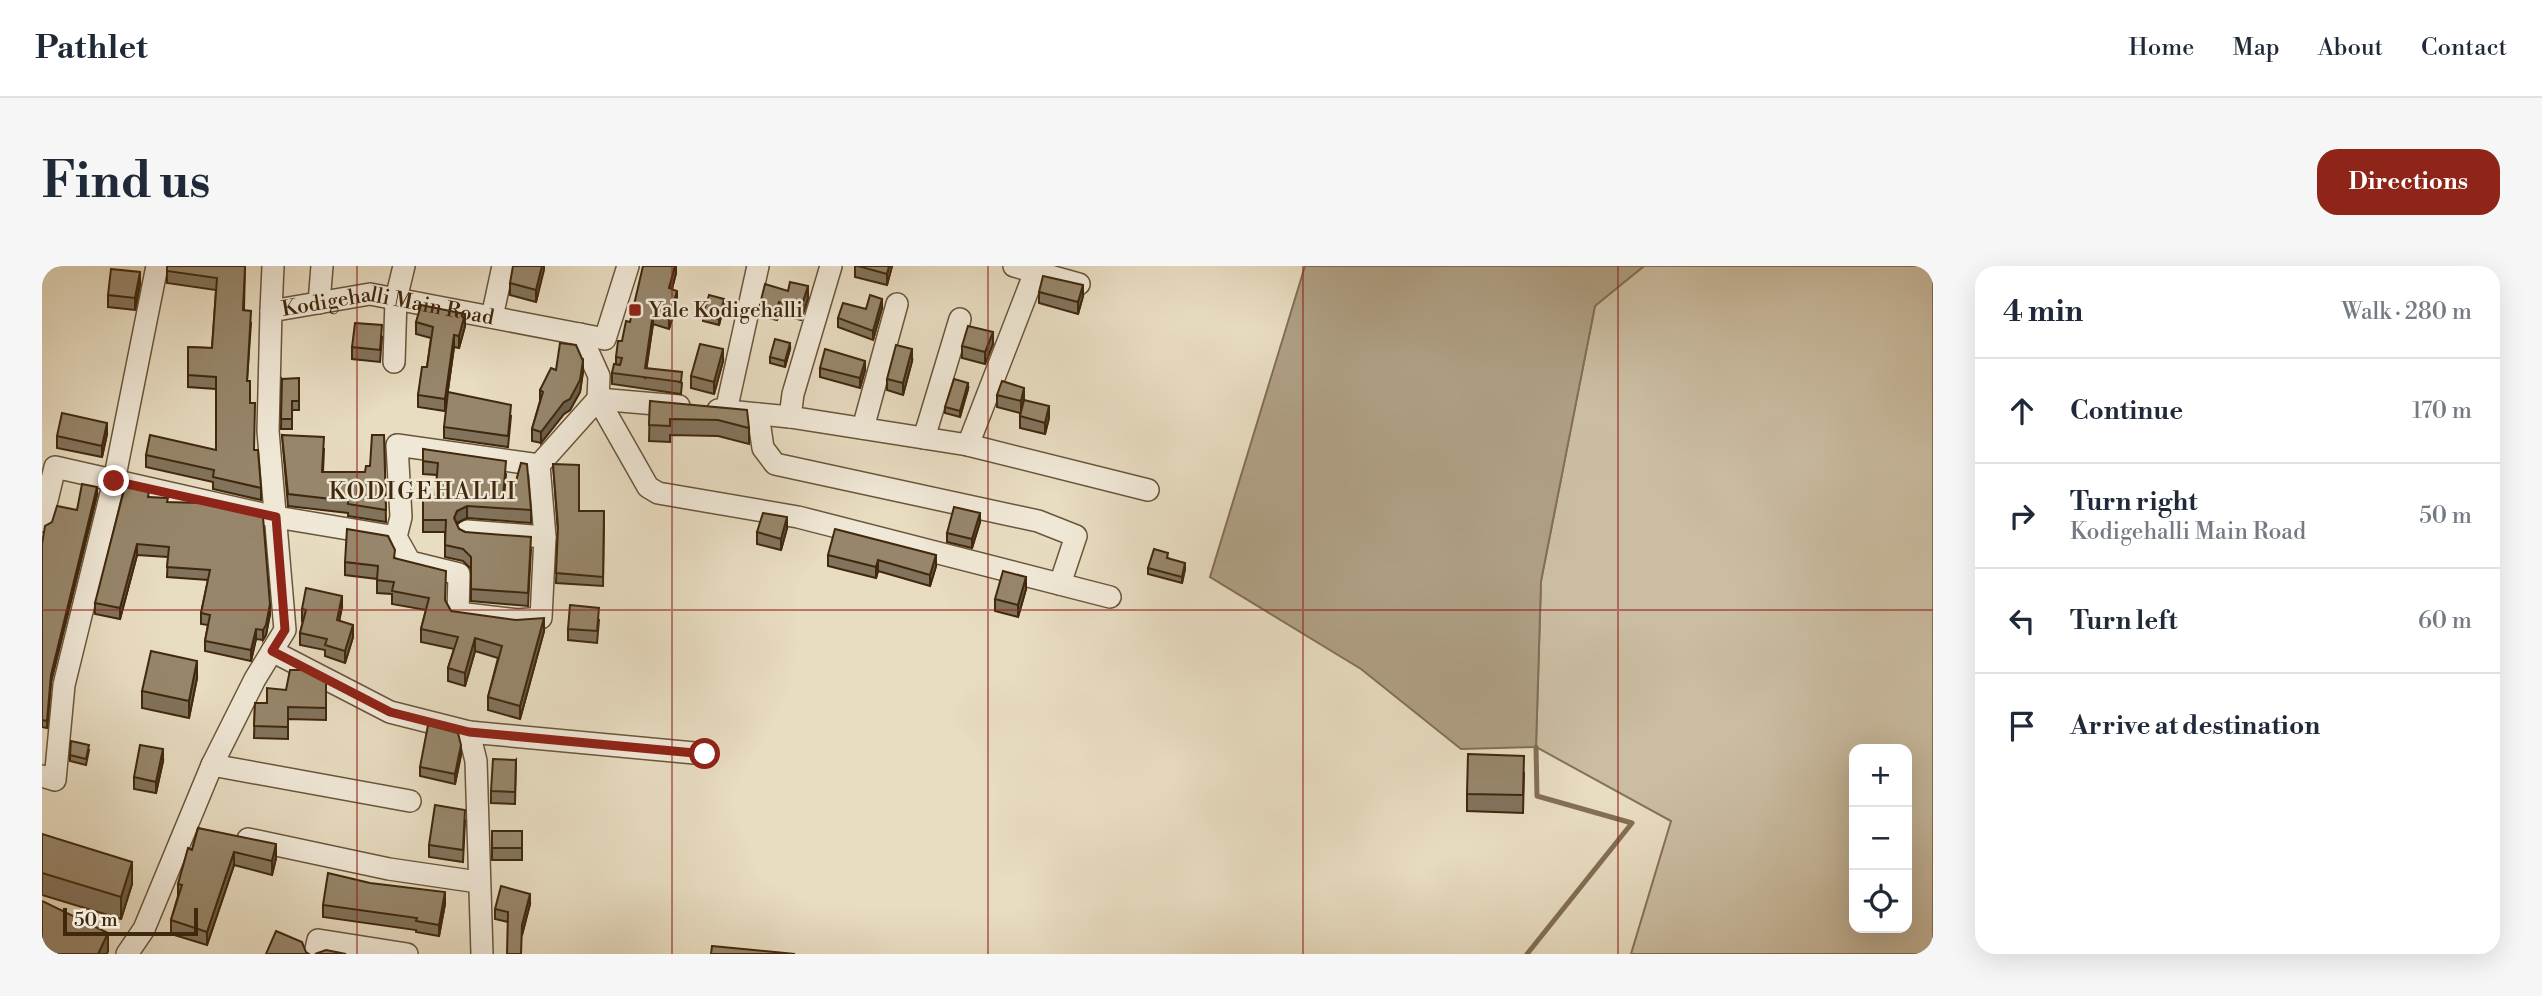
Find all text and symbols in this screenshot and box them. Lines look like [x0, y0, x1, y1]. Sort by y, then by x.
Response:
text: Pathlet [35, 28, 148, 69]
text: Home [2129, 33, 2194, 63]
text: Map [2232, 33, 2280, 63]
text: About [2318, 33, 2383, 63]
text: Contact [2421, 33, 2507, 63]
button: Directions [2317, 149, 2500, 215]
text: Find us [42, 152, 211, 213]
street label: Kodigehalli Main Road [280, 282, 496, 332]
text: 4 min [2003, 293, 2083, 331]
place label: Yale Kodigehalli [648, 298, 803, 324]
text: Walk · 280 m [2342, 298, 2472, 326]
marker: Yale Kodigehalli [627, 302, 643, 318]
icon: ahead [2003, 392, 2041, 430]
text: Continue [2070, 395, 2183, 427]
text: 170 m [2412, 397, 2472, 425]
route end [98, 465, 129, 496]
district label: KODIGEHALLI [329, 478, 517, 506]
text: Turn right [2070, 486, 2198, 518]
icon: right [2003, 497, 2041, 535]
text: 50 m [2419, 502, 2472, 530]
text: Kodigehalli Main Road [2070, 518, 2306, 546]
icon: left [2003, 602, 2041, 640]
text: Turn left [2070, 605, 2178, 637]
text: 60 m [2418, 607, 2472, 635]
icon: arrive [2003, 707, 2041, 745]
text: Arrive at destination [2070, 710, 2320, 742]
route start [689, 738, 720, 769]
map controls [1849, 744, 1912, 933]
button: + [1849, 744, 1912, 807]
button: − [1849, 807, 1912, 870]
button: locate [1849, 870, 1912, 933]
scale bar [63, 905, 198, 937]
text: 50 m [74, 908, 118, 932]

